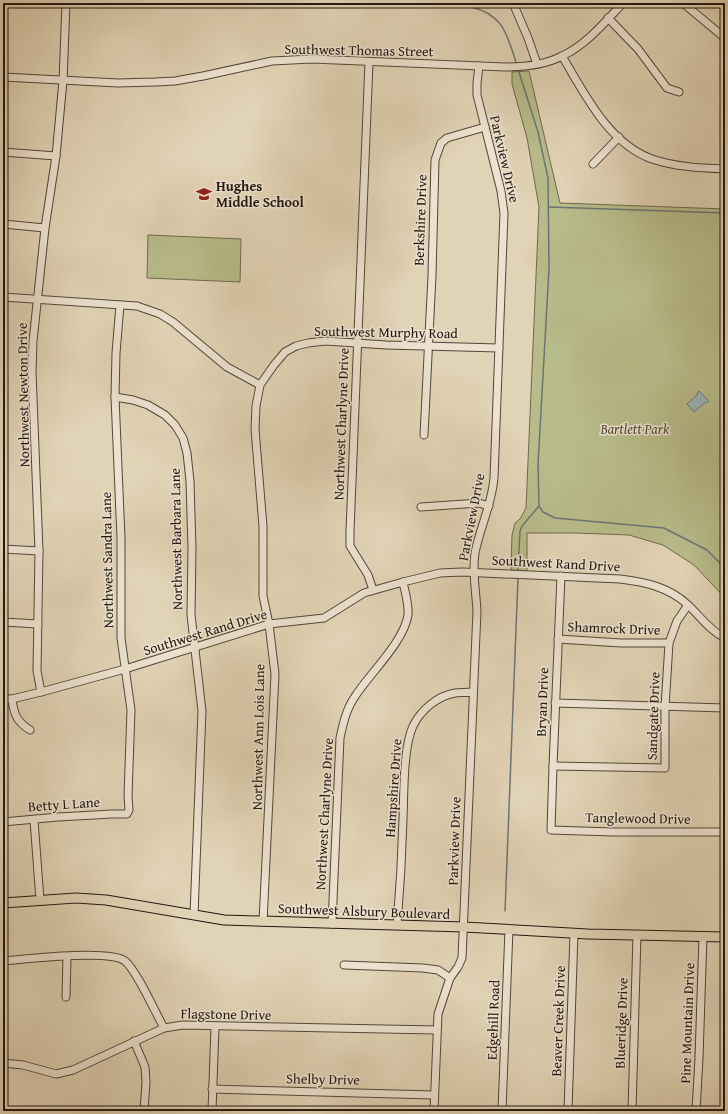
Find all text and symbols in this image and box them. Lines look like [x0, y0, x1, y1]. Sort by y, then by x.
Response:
street label: Southwest Thomas Street [284, 39, 434, 61]
street label: Parkview Drive [485, 113, 525, 205]
street label: Berkshire Drive [408, 174, 432, 266]
place label: Hughes Middle School [216, 176, 305, 212]
school or university icon: Hughes Middle School [195, 185, 213, 203]
street label: Southwest Murphy Road [314, 321, 459, 343]
street label: Northwest Newton Drive [12, 322, 34, 468]
street label: Northwest Charlyne Drive [328, 347, 354, 500]
park label: Bartlett Park [600, 419, 670, 439]
street label: Northwest Barbara Lane [165, 467, 187, 610]
street label: Parkview Drive [453, 471, 489, 563]
street label: Northwest Sandra Lane [96, 491, 118, 629]
street label: Southwest Rand Drive [491, 550, 621, 576]
street label: Southwest Rand Drive [141, 604, 270, 660]
street label: Shamrock Drive [567, 616, 661, 640]
street label: Northwest Ann Lois Lane [247, 663, 269, 810]
street label: Bryan Drive [531, 667, 553, 737]
street label: Sandgate Drive [641, 671, 665, 761]
street label: Northwest Charlyne Drive [310, 737, 338, 891]
street label: Hampshire Drive [380, 738, 406, 838]
street label: Betty L Lane [27, 791, 101, 816]
street label: Parkview Drive [442, 796, 466, 886]
street label: Tanglewood Drive [585, 807, 691, 829]
street label: Southwest Alsbury Boulevard [278, 898, 451, 924]
street label: Pine Mountain Drive [675, 962, 699, 1084]
street label: Beaver Creek Drive [546, 965, 570, 1077]
street label: Blueridge Drive [609, 977, 633, 1069]
street label: Edgehill Road [482, 979, 504, 1060]
street label: Flagstone Drive [180, 1003, 272, 1025]
street label: Shelby Drive [286, 1068, 361, 1090]

